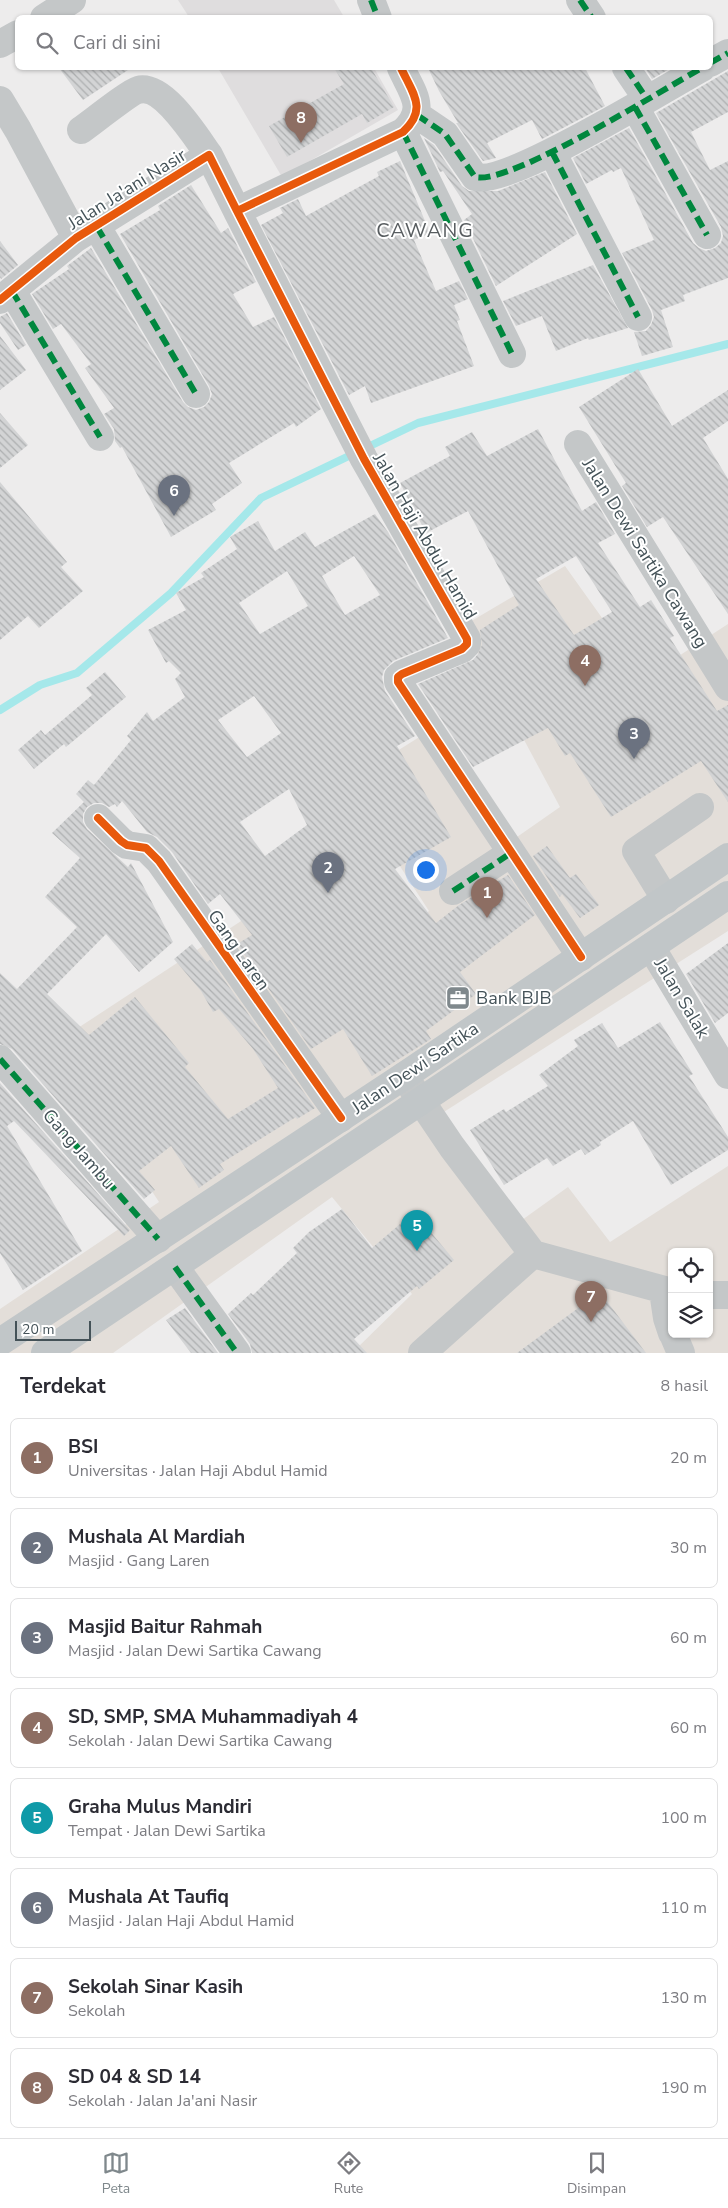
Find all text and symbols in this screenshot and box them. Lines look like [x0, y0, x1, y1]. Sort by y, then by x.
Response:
search box [15, 15, 713, 70]
icon: search [33, 29, 61, 57]
text: Cari di sini [73, 30, 161, 56]
pin: 8 [285, 102, 317, 143]
street label: Jalan Ja'ani Nasir [62, 143, 191, 236]
district label: CAWANG [376, 217, 474, 244]
street label: Jalan Haji Abdul Hamid [367, 447, 483, 624]
street label: Jalan Dewi Sartika Cawang [576, 453, 713, 652]
pin: 6 [158, 475, 190, 516]
pin: 4 [569, 645, 601, 686]
pin: 3 [618, 718, 650, 759]
pin: 2 [312, 852, 344, 893]
your location [413, 857, 439, 883]
pin: 1 [471, 877, 503, 918]
street label: Gang Laren [202, 905, 276, 995]
street label: Jalan Salak [648, 953, 716, 1043]
office icon: Bank BJB [445, 985, 471, 1011]
place label: Bank BJB [476, 986, 552, 1010]
street label: Jalan Dewi Sartika [346, 1017, 483, 1120]
street label: Gang Jambu [37, 1104, 121, 1194]
pin: 5 [401, 1210, 433, 1251]
map controls [668, 1248, 713, 1338]
button: locate [668, 1248, 713, 1293]
pin: 7 [575, 1281, 607, 1322]
button: layers [668, 1293, 713, 1338]
scale bar [15, 1318, 91, 1341]
text: 20 m [22, 1320, 54, 1339]
text: Terdekat [20, 1372, 106, 1400]
text: 8 hasil [661, 1375, 708, 1397]
text: BSI [68, 1434, 98, 1460]
text: 1 [32, 1447, 42, 1469]
text: 20 m [670, 1447, 707, 1469]
text: Universitas · Jalan Haji Abdul Hamid [68, 1460, 328, 1482]
text: Mushala Al Mardiah [68, 1524, 245, 1550]
text: 2 [32, 1537, 42, 1559]
text: 30 m [670, 1537, 707, 1559]
text: Masjid · Gang Laren [68, 1550, 210, 1572]
text: Masjid Baitur Rahmah [68, 1614, 262, 1640]
text: 3 [32, 1627, 42, 1649]
text: 60 m [670, 1627, 707, 1649]
text: Masjid · Jalan Dewi Sartika Cawang [68, 1640, 322, 1662]
text: SD, SMP, SMA Muhammadiyah 4 [68, 1704, 358, 1730]
text: 4 [32, 1717, 42, 1739]
text: 60 m [670, 1717, 707, 1739]
text: Sekolah · Jalan Dewi Sartika Cawang [68, 1730, 332, 1752]
text: Graha Mulus Mandiri [68, 1794, 252, 1820]
text: 5 [32, 1807, 42, 1829]
text: 100 m [660, 1807, 707, 1829]
text: Tempat · Jalan Dewi Sartika [68, 1820, 266, 1842]
text: Mushala At Taufiq [68, 1884, 229, 1910]
text: 6 [32, 1897, 42, 1919]
text: 110 m [660, 1897, 707, 1919]
text: Masjid · Jalan Haji Abdul Hamid [68, 1910, 294, 1932]
text: Sekolah Sinar Kasih [68, 1974, 243, 2000]
text: 7 [32, 1987, 42, 2009]
text: 130 m [660, 1987, 707, 2009]
text: Sekolah [68, 2000, 125, 2022]
text: SD 04 & SD 14 [68, 2064, 201, 2090]
text: 8 [32, 2077, 42, 2099]
text: 190 m [660, 2077, 707, 2099]
text: Sekolah · Jalan Ja'ani Nasir [68, 2090, 257, 2112]
tab: Peta [102, 2149, 130, 2198]
tab: Rute [334, 2149, 363, 2198]
tab: Disimpan [567, 2149, 626, 2198]

